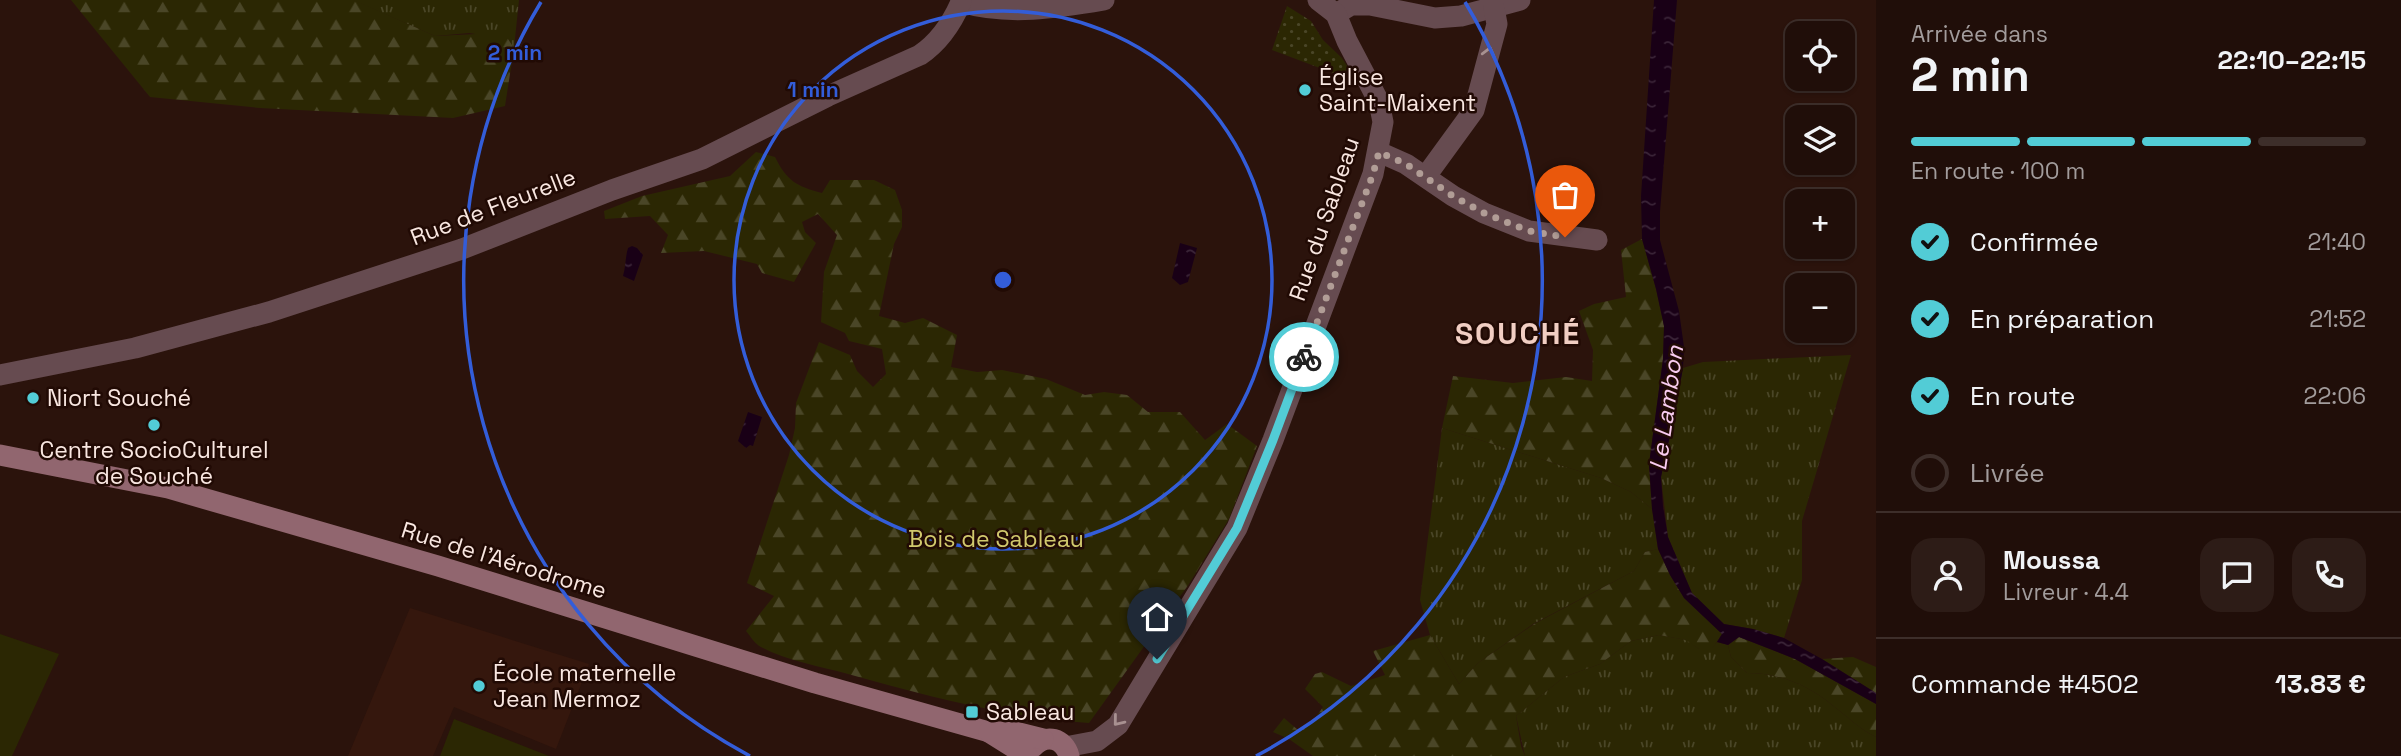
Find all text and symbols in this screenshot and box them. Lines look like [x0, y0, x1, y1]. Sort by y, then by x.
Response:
text: Arrivée dans [1911, 19, 2048, 49]
map controls [1785, 21, 1855, 343]
button: locate [1785, 21, 1855, 91]
text: 2 min [488, 39, 542, 66]
text: 22:10–22:15 [2218, 43, 2366, 77]
one-way arrow [1481, 46, 1496, 58]
text: 2 min [1911, 46, 2030, 104]
place label: Église Saint-Maixent [1319, 62, 1476, 118]
text: 1 min [787, 76, 839, 103]
marker: Église Saint-Maixent [1297, 82, 1313, 98]
button: layers [1785, 105, 1855, 175]
street label: Rue du Sableau [1282, 133, 1366, 305]
text: En route · 100 m [1911, 156, 2085, 186]
street label: Rue de Fleurelle [406, 162, 580, 252]
pin [1535, 165, 1595, 237]
icon: bag [1546, 176, 1584, 214]
button: + [1785, 189, 1855, 259]
icon: check [1911, 223, 1949, 261]
text: Confirmée [1970, 225, 2099, 259]
text: 21:40 [2308, 227, 2366, 257]
centre of rings [991, 268, 1015, 292]
button: − [1785, 273, 1855, 343]
icon: check [1911, 300, 1949, 338]
text: En préparation [1970, 302, 2154, 336]
text: 21:52 [2309, 304, 2366, 334]
district label: SOUCHÉ [1455, 314, 1581, 353]
courier [1269, 322, 1339, 392]
icon: bike [1285, 338, 1323, 376]
water label: Le Lambon [1642, 342, 1690, 473]
icon: check [1911, 377, 1949, 415]
text: En route [1970, 379, 2075, 413]
text: 22:06 [2304, 381, 2366, 411]
place label: Niort Souché [47, 383, 191, 413]
marker: Niort Souché [25, 390, 41, 406]
marker: Centre SocioCulturel de Souché [146, 417, 162, 433]
place label: Centre SocioCulturel de Souché [39, 435, 269, 491]
text: Livrée [1970, 456, 2045, 490]
street label: Rue de l'Aérodrome [398, 514, 610, 606]
park label: Bois de Sableau [908, 524, 1084, 554]
button: person [1911, 538, 1985, 612]
button: chat [2200, 538, 2274, 612]
button: phone [2292, 538, 2366, 612]
text: Moussa [2003, 543, 2100, 577]
text: Livreur · 4.4 [2003, 577, 2129, 607]
pin [1127, 587, 1187, 659]
icon: home [1138, 598, 1176, 636]
place label: École maternelle Jean Mermoz [493, 658, 676, 714]
text: Commande #4502 [1911, 667, 2139, 701]
text: 13.83 € [2275, 667, 2366, 701]
marker: École maternelle Jean Mermoz [471, 678, 487, 694]
place label: Sableau [986, 697, 1074, 727]
marker: Sableau [964, 704, 980, 720]
one-way arrow [1113, 714, 1126, 726]

